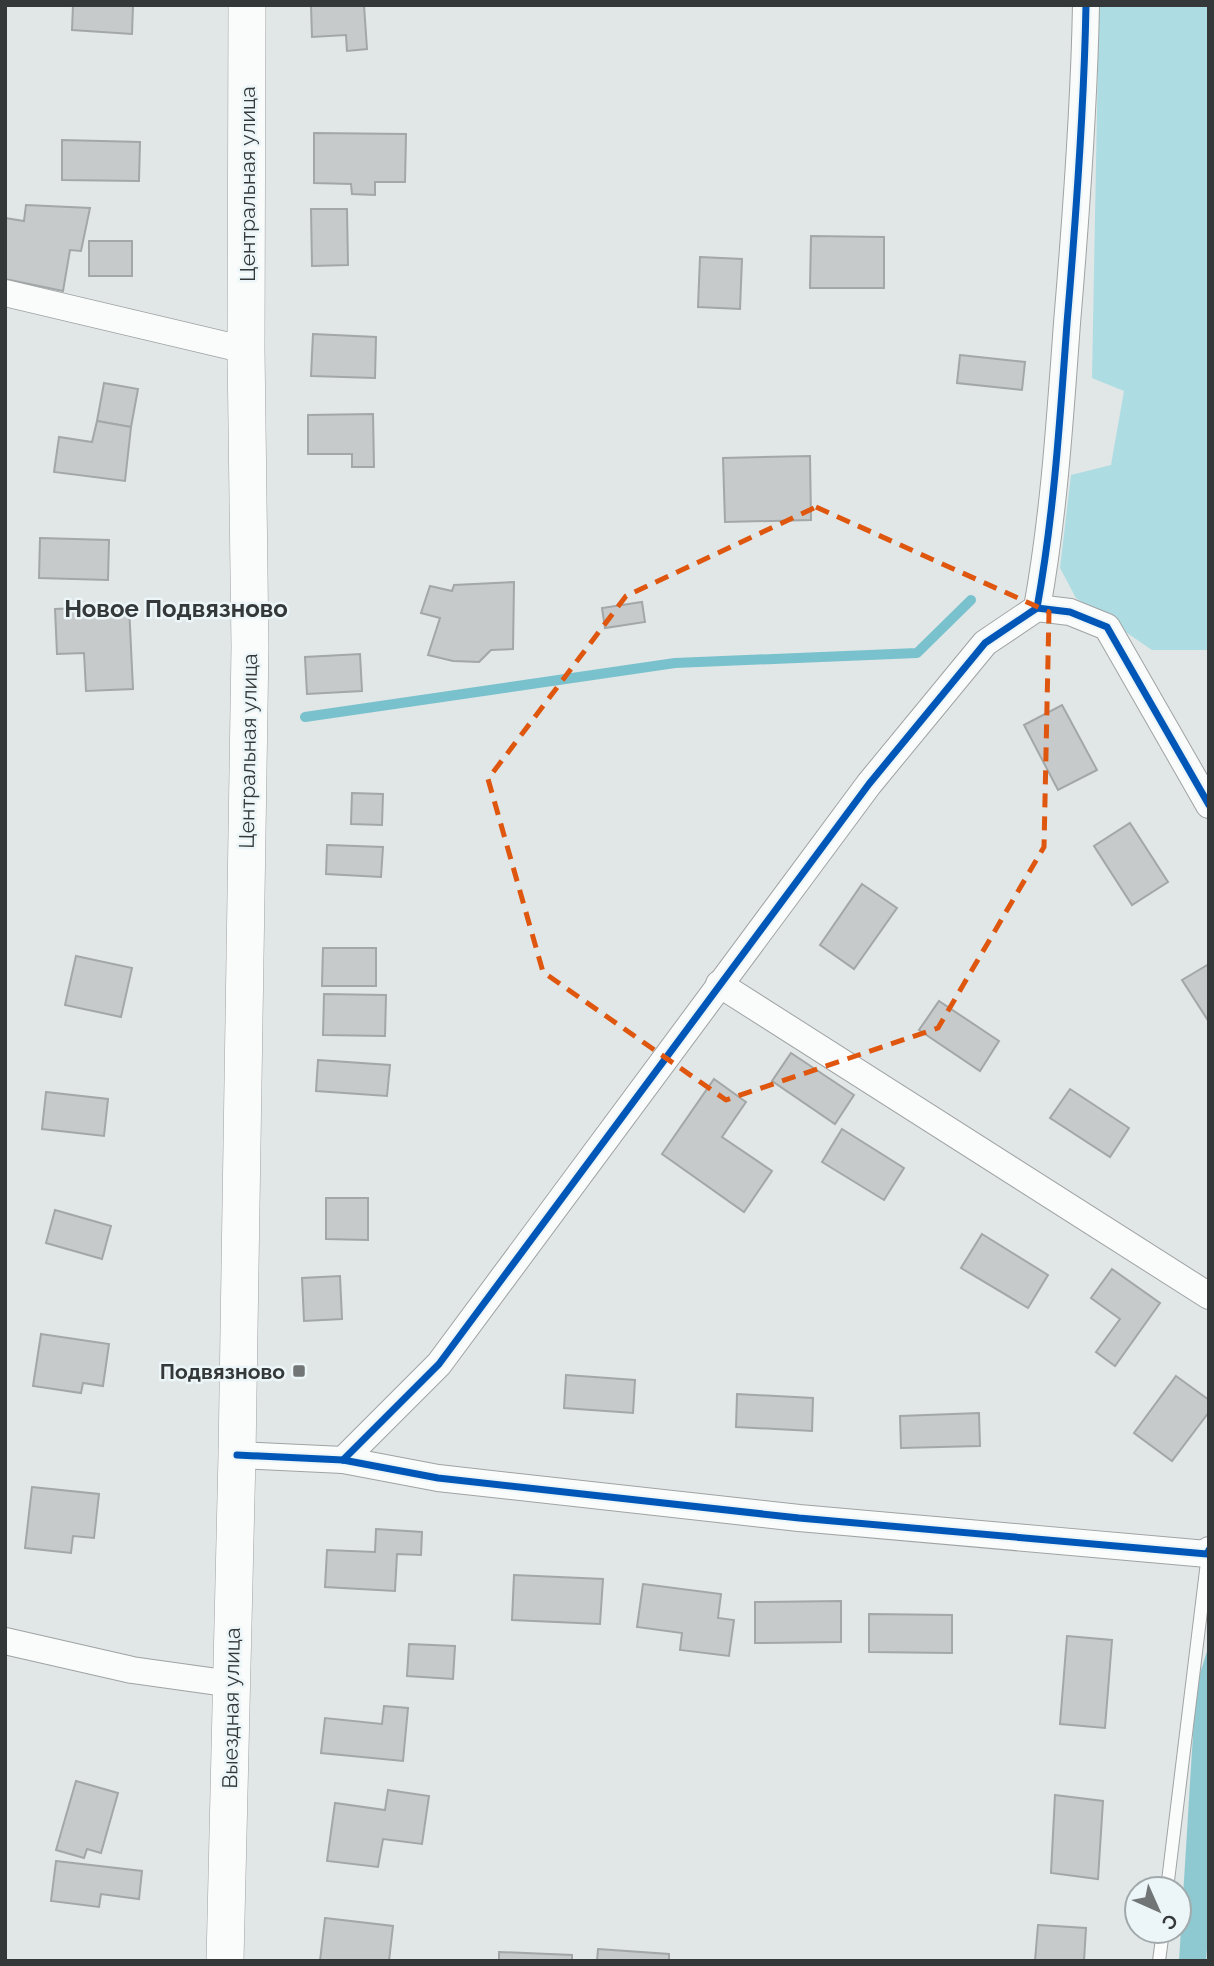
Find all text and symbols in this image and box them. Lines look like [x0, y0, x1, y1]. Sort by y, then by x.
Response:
street label: Центральная улица [235, 86, 260, 282]
district label: Новое Подвязново [64, 594, 288, 623]
street label: Центральная улица [234, 653, 262, 849]
place label: Подвязново [160, 1359, 285, 1384]
marker: Подвязново [291, 1363, 307, 1379]
street label: Выездная улица [217, 1627, 245, 1789]
north arrow [1123, 1875, 1193, 1945]
text: С [1158, 1910, 1182, 1934]

